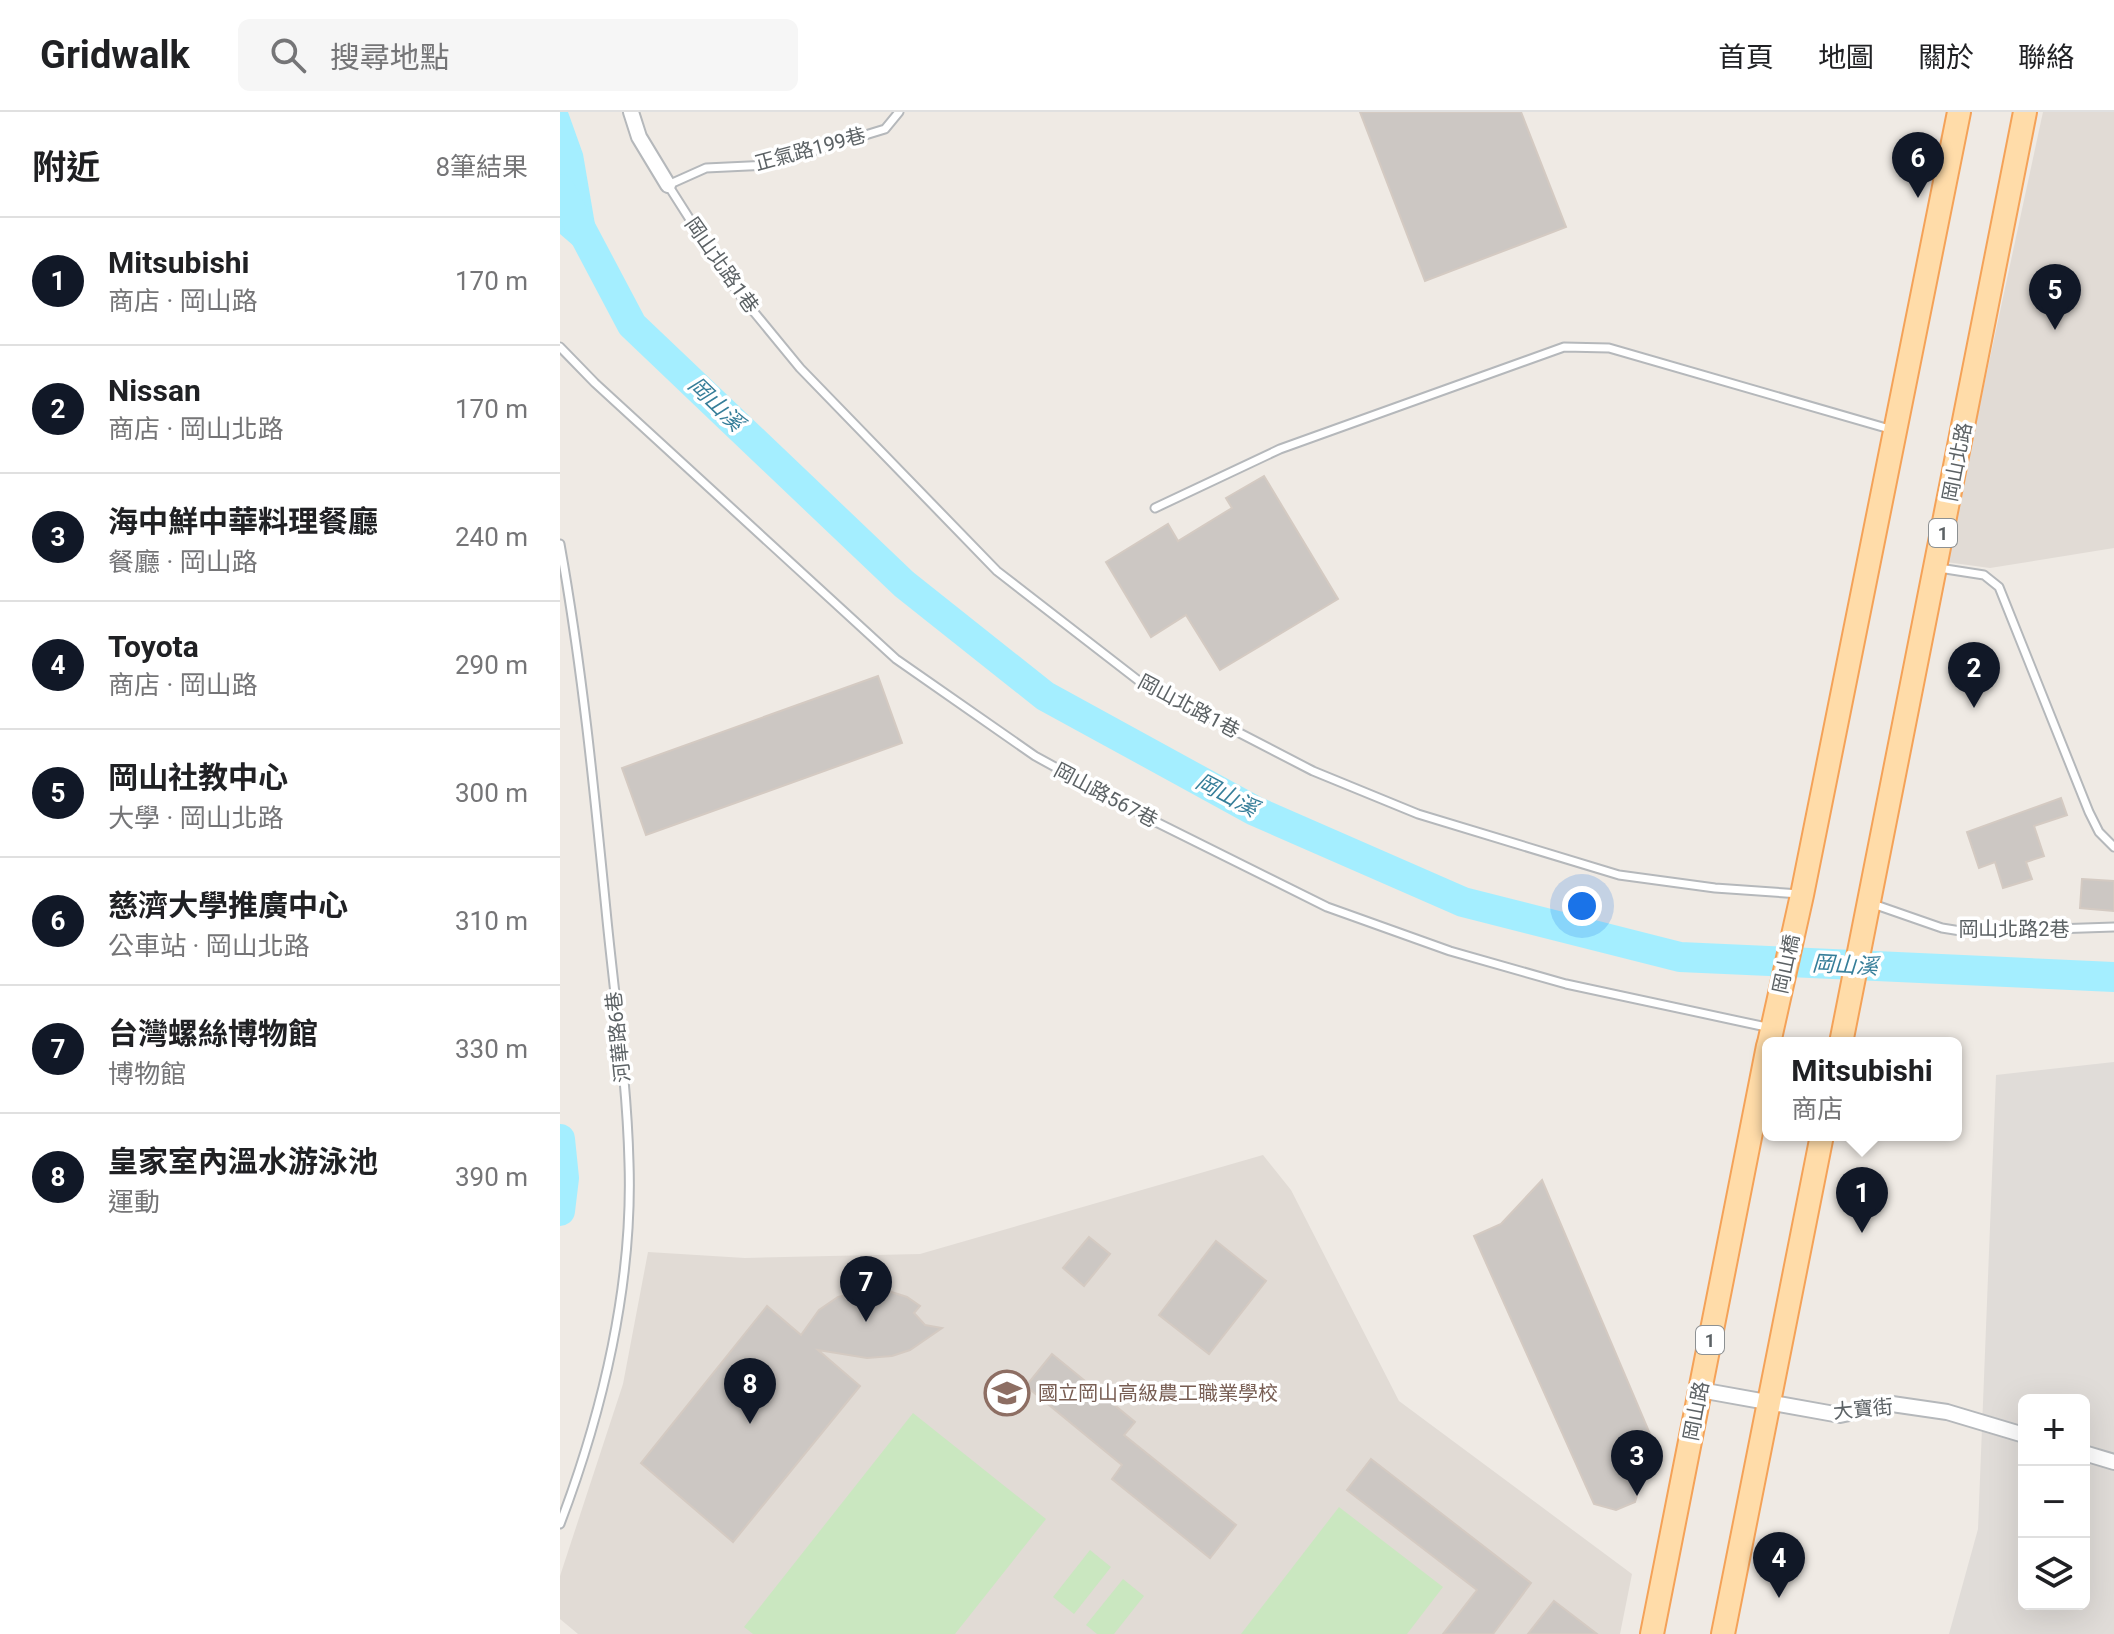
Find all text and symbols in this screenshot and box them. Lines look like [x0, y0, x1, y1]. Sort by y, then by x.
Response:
search box [238, 19, 798, 91]
text: Gridwalk [40, 33, 190, 77]
icon: search [266, 33, 310, 77]
text: 搜尋地點 [330, 40, 450, 75]
text: 首頁 [1718, 41, 1774, 74]
text: 地圖 [1818, 41, 1874, 74]
text: 關於 [1918, 41, 1974, 74]
text: 聯絡 [2018, 41, 2074, 74]
street label: 正氣路199巷 [752, 123, 868, 175]
pin: 6 [1892, 132, 1944, 198]
text: 附近 [32, 147, 100, 187]
text: 8筆結果 [435, 152, 528, 182]
street label: 岡山北路1巷 [680, 213, 764, 317]
text: Mitsubishi [108, 245, 250, 280]
pin: 5 [2029, 264, 2081, 330]
text: 1 [51, 266, 65, 296]
text: 170 m [455, 266, 528, 296]
text: 商店 · 岡山路 [108, 286, 258, 316]
water label: 岡山溪 [684, 372, 751, 438]
text: Nissan [108, 373, 201, 408]
text: 2 [51, 394, 65, 424]
text: 170 m [455, 394, 528, 424]
text: 商店 · 岡山北路 [108, 414, 284, 444]
street label: 岡山北路 [1938, 420, 1976, 504]
text: 海中鮮中華料理餐廳 [108, 504, 378, 539]
road number: 1 [1929, 519, 1957, 547]
text: 3 [51, 522, 65, 552]
text: 240 m [455, 522, 528, 552]
text: 餐廳 · 岡山路 [108, 547, 258, 577]
text: Toyota [108, 629, 199, 664]
pin: 2 [1948, 642, 2000, 708]
text: 4 [51, 650, 65, 680]
text: 290 m [455, 650, 528, 680]
street label: 岡山北路1巷 [1134, 669, 1244, 743]
text: 商店 · 岡山路 [108, 670, 258, 700]
street label: 岡山路567巷 [1050, 758, 1162, 832]
text: 岡山社教中心 [108, 760, 288, 795]
water label: 岡山溪 [1192, 768, 1265, 823]
text: 5 [51, 778, 65, 808]
text: 300 m [455, 778, 528, 808]
text: 大學 · 岡山北路 [108, 803, 284, 833]
your location [1562, 886, 1602, 926]
text: 慈濟大學推廣中心 [108, 888, 348, 923]
text: 6 [51, 906, 65, 936]
text: 310 m [455, 906, 528, 936]
street label: 岡山北路2巷 [1958, 917, 2070, 941]
text: 公車站 · 岡山北路 [108, 931, 310, 961]
street label: 岡山橋 [1768, 932, 1804, 996]
water label: 岡山溪 [1811, 951, 1882, 979]
street label: 河華路6巷 [601, 990, 635, 1084]
text: 台灣螺絲博物館 [108, 1016, 318, 1051]
text: 7 [51, 1034, 65, 1064]
text: 330 m [455, 1034, 528, 1064]
popup [1762, 1037, 1962, 1141]
text: Mitsubishi [1791, 1053, 1933, 1088]
text: 博物館 [108, 1059, 186, 1089]
text: 商店 [1791, 1094, 1843, 1124]
text: 皇家室內溫水游泳池 [108, 1144, 378, 1179]
text: 8 [51, 1162, 65, 1192]
text: 390 m [455, 1162, 528, 1192]
pin: 1 [1836, 1167, 1888, 1233]
text: 運動 [108, 1187, 160, 1217]
pin: 7 [840, 1256, 892, 1322]
road number: 1 [1696, 1326, 1724, 1354]
pin: 8 [724, 1358, 776, 1424]
school or university icon: 國立岡山高級農工職業學校 [983, 1369, 1031, 1417]
street label: 岡山路 [1678, 1379, 1714, 1443]
place label: 國立岡山高級農工職業學校 [1038, 1381, 1278, 1405]
street label: 大寶街 [1832, 1394, 1894, 1424]
map controls [2018, 1394, 2090, 1610]
button: + [2018, 1394, 2090, 1466]
pin: 3 [1611, 1430, 1663, 1496]
button: − [2018, 1466, 2090, 1538]
pin: 4 [1753, 1532, 1805, 1598]
button: layers [2018, 1538, 2090, 1610]

